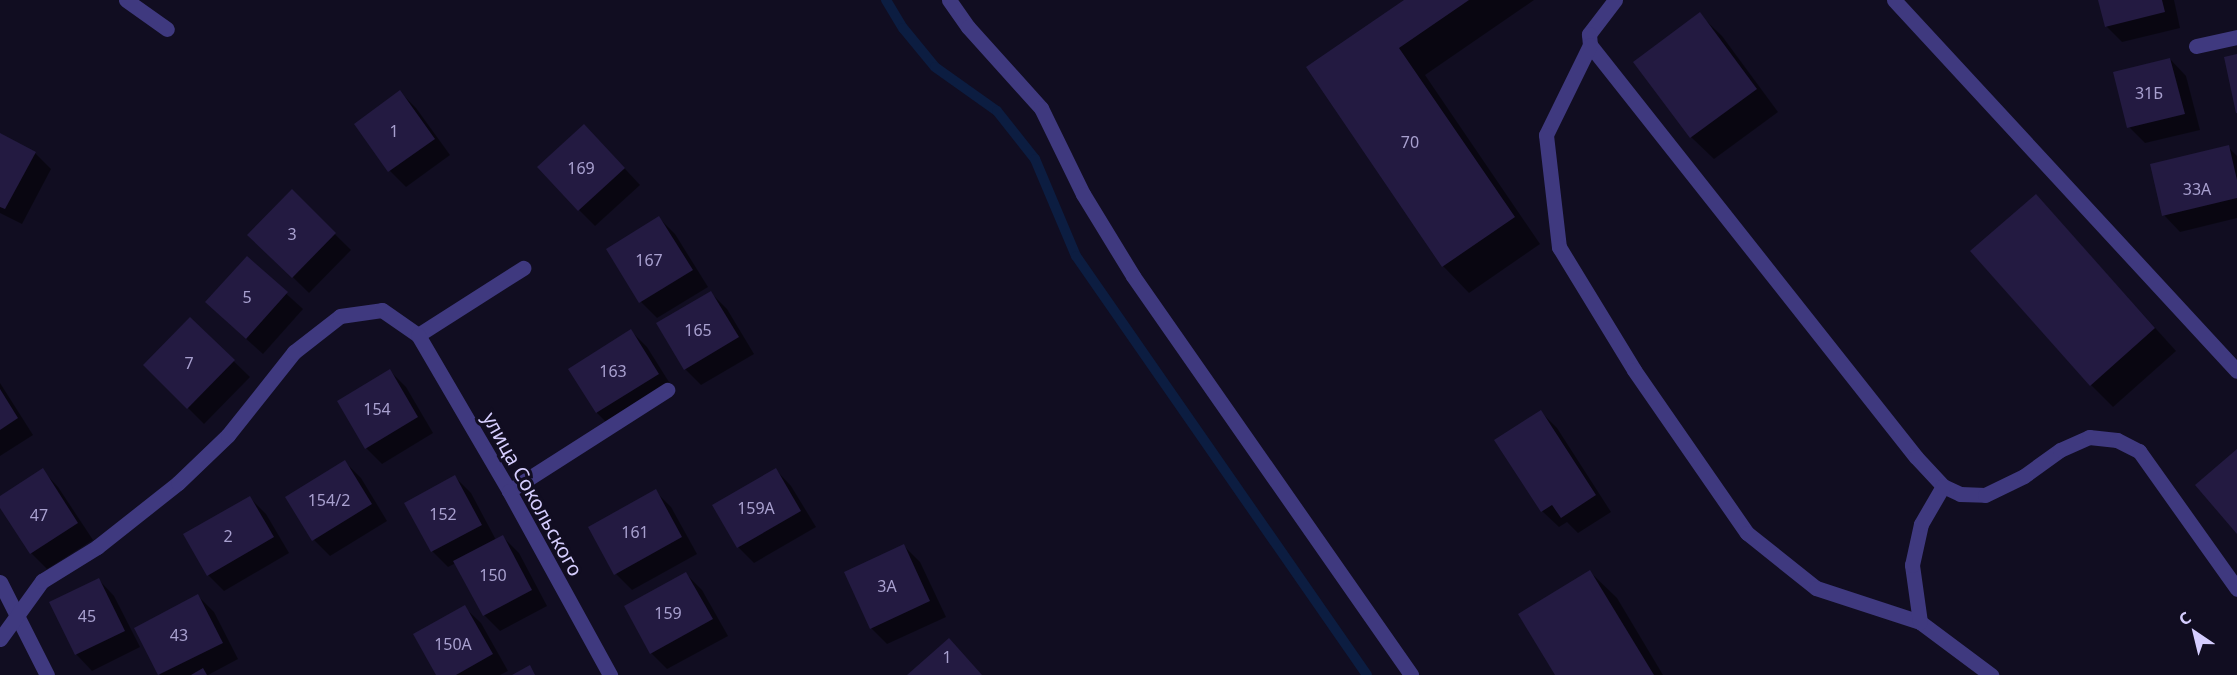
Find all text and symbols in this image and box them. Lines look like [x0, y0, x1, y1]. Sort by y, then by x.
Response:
house number: 31Б [2135, 83, 2163, 103]
house number: 1 [389, 121, 399, 141]
house number: 70 [1401, 132, 1419, 152]
house number: 169 [567, 158, 595, 178]
house number: 33А [2183, 179, 2211, 199]
house number: 3 [287, 224, 297, 244]
house number: 167 [635, 250, 663, 270]
house number: 5 [242, 287, 252, 307]
house number: 165 [684, 320, 712, 340]
house number: 7 [184, 353, 194, 373]
house number: 163 [599, 361, 627, 381]
house number: 154 [363, 399, 391, 419]
street label: улица Сокольского [478, 408, 588, 580]
house number: 154/2 [308, 490, 350, 510]
house number: 159А [737, 498, 775, 518]
house number: 152 [429, 504, 457, 524]
house number: 47 [30, 505, 48, 525]
house number: 161 [621, 522, 649, 542]
house number: 2 [223, 526, 233, 546]
house number: 150 [479, 565, 507, 585]
house number: 3А [877, 576, 897, 596]
house number: 159 [654, 603, 682, 623]
north arrow [2165, 603, 2225, 663]
house number: 45 [78, 606, 96, 626]
text: С [2174, 606, 2195, 630]
house number: 43 [170, 625, 188, 645]
house number: 150А [434, 634, 472, 654]
house number: 1 [942, 647, 952, 667]

